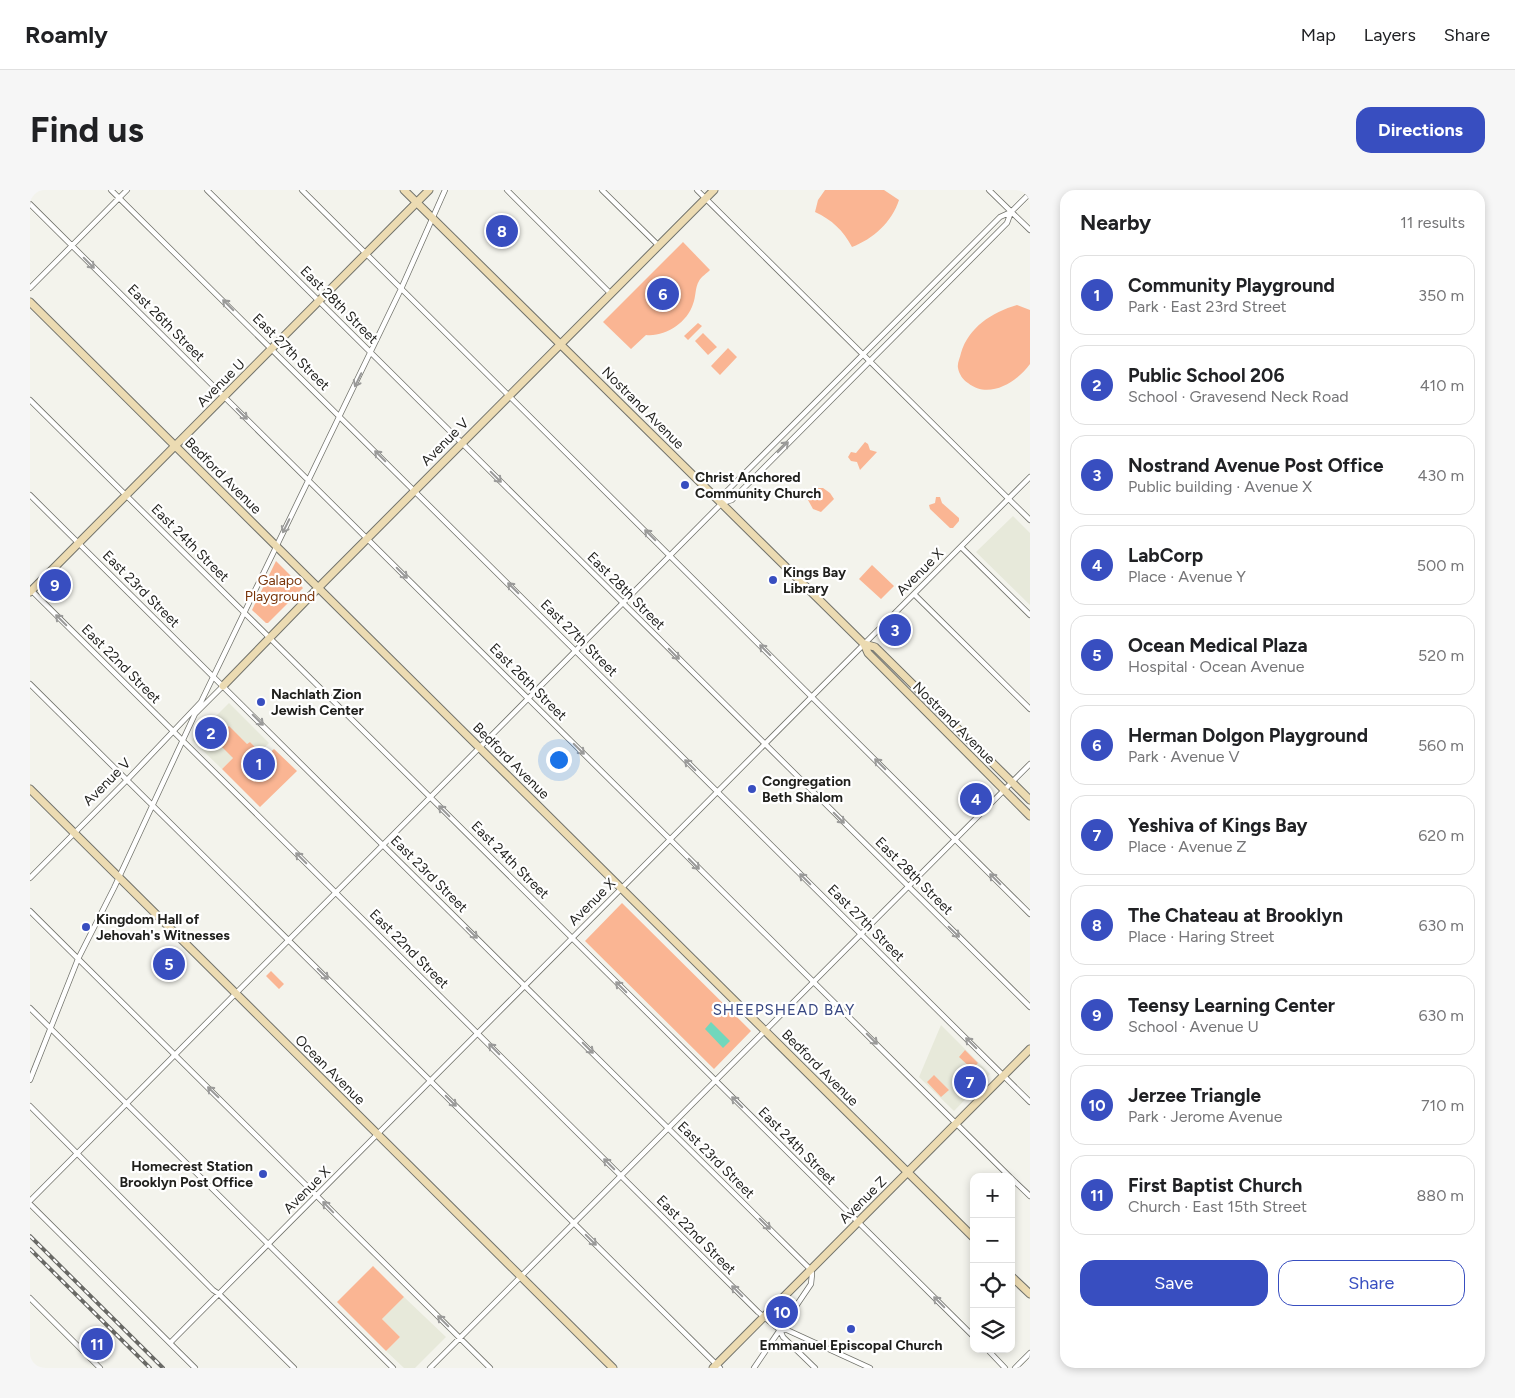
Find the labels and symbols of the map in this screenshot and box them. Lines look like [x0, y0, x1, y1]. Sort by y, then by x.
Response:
pin: 8 [486, 212, 518, 250]
one-way arrow [83, 257, 96, 269]
street label: East 28th Street [297, 263, 381, 347]
pin: 6 [647, 275, 679, 313]
street label: East 26th Street [124, 281, 208, 365]
one-way arrow [221, 299, 234, 311]
street label: East 27th Street [249, 310, 333, 394]
street label: Avenue U [194, 356, 248, 410]
street label: Nostrand Avenue [598, 363, 688, 453]
one-way arrow [352, 372, 362, 387]
one-way arrow [236, 408, 248, 420]
street label: Avenue V [418, 414, 473, 469]
street label: Bedford Avenue [181, 434, 265, 518]
one-way arrow [777, 441, 789, 454]
one-way arrow [374, 450, 386, 463]
place label: Christ Anchored Community Church [695, 469, 821, 502]
one-way arrow [490, 471, 502, 483]
marker: Christ Anchored Community Church [679, 479, 691, 491]
street label: East 24th Street [148, 501, 232, 585]
one-way arrow [281, 518, 291, 533]
one-way arrow [644, 529, 656, 541]
street label: Avenue X [893, 545, 947, 599]
street label: East 23rd Street [99, 547, 183, 631]
street label: East 28th Street [584, 549, 668, 633]
place label: Kings Bay Library [783, 564, 847, 597]
pin: 9 [39, 566, 71, 604]
one-way arrow [396, 567, 408, 579]
park label: Galapo Playground [245, 572, 315, 605]
marker: Kings Bay Library [767, 574, 779, 586]
one-way arrow [507, 582, 519, 594]
street label: East 27th Street [537, 596, 621, 680]
pin: 3 [879, 611, 911, 649]
one-way arrow [56, 615, 68, 627]
street label: East 22nd Street [78, 621, 164, 707]
street label: East 26th Street [486, 640, 570, 724]
one-way arrow [759, 644, 772, 656]
one-way arrow [668, 648, 680, 660]
street label: Nostrand Avenue [909, 678, 999, 768]
place label: Nachlath Zion Jewish Center [271, 686, 364, 719]
marker: Nachlath Zion Jewish Center [255, 696, 267, 708]
pin: 2 [195, 714, 227, 752]
one-way arrow [252, 714, 264, 726]
street label: Bedford Avenue [469, 719, 553, 803]
one-way arrow [573, 743, 585, 755]
pin: 1 [243, 745, 275, 783]
your location [546, 747, 572, 773]
street label: Avenue V [80, 754, 135, 809]
one-way arrow [684, 758, 696, 771]
one-way arrow [875, 759, 887, 771]
place label: Congregation Beth Shalom [762, 773, 851, 806]
pin: 4 [960, 780, 992, 818]
marker: Congregation Beth Shalom [746, 783, 758, 795]
one-way arrow [438, 805, 450, 817]
one-way arrow [832, 812, 845, 824]
street label: East 24th Street [468, 818, 552, 902]
street label: East 23rd Street [387, 832, 471, 916]
street label: East 28th Street [872, 834, 956, 918]
one-way arrow [295, 852, 307, 864]
one-way arrow [688, 858, 700, 870]
one-way arrow [799, 873, 812, 885]
one-way arrow [990, 874, 1002, 886]
street label: Avenue X [565, 875, 619, 929]
street label: East 27th Street [824, 881, 908, 965]
street label: East 22nd Street [366, 906, 452, 992]
place label: Kingdom Hall of Jehovah's Witnesses [96, 911, 230, 944]
marker: Kingdom Hall of Jehovah's Witnesses [80, 921, 92, 933]
one-way arrow [948, 926, 960, 938]
one-way arrow [466, 927, 478, 939]
pin: 5 [153, 945, 185, 983]
one-way arrow [317, 968, 329, 981]
one-way arrow [615, 981, 628, 993]
district label: SHEEPSHEAD BAY [713, 1001, 855, 1019]
street label: Bedford Avenue [778, 1026, 862, 1110]
street label: Ocean Avenue [292, 1032, 369, 1109]
one-way arrow [866, 1033, 878, 1046]
one-way arrow [964, 1037, 977, 1049]
one-way arrow [581, 1042, 594, 1054]
one-way arrow [488, 1043, 500, 1056]
pin: 7 [954, 1063, 986, 1101]
one-way arrow [207, 1087, 219, 1099]
one-way arrow [445, 1095, 457, 1107]
one-way arrow [730, 1096, 743, 1108]
street label: East 24th Street [755, 1104, 839, 1188]
street label: East 23rd Street [674, 1118, 758, 1202]
place label: Homecrest Station Brooklyn Post Office [120, 1158, 253, 1191]
one-way arrow [603, 1158, 615, 1170]
street label: Avenue X [280, 1163, 334, 1217]
marker: Homecrest Station Brooklyn Post Office [257, 1168, 269, 1180]
street label: Avenue Z [836, 1173, 890, 1227]
street label: East 22nd Street [653, 1192, 739, 1278]
one-way arrow [322, 1201, 334, 1213]
one-way arrow [759, 1218, 771, 1230]
one-way arrow [585, 1234, 597, 1247]
one-way arrow [731, 1285, 743, 1297]
pin: 10 [766, 1293, 798, 1331]
one-way arrow [933, 1296, 945, 1308]
one-way arrow [437, 1315, 449, 1328]
marker: Emmanuel Episcopal Church [845, 1323, 857, 1335]
pin: 11 [81, 1325, 113, 1363]
place label: Emmanuel Episcopal Church [760, 1337, 942, 1354]

